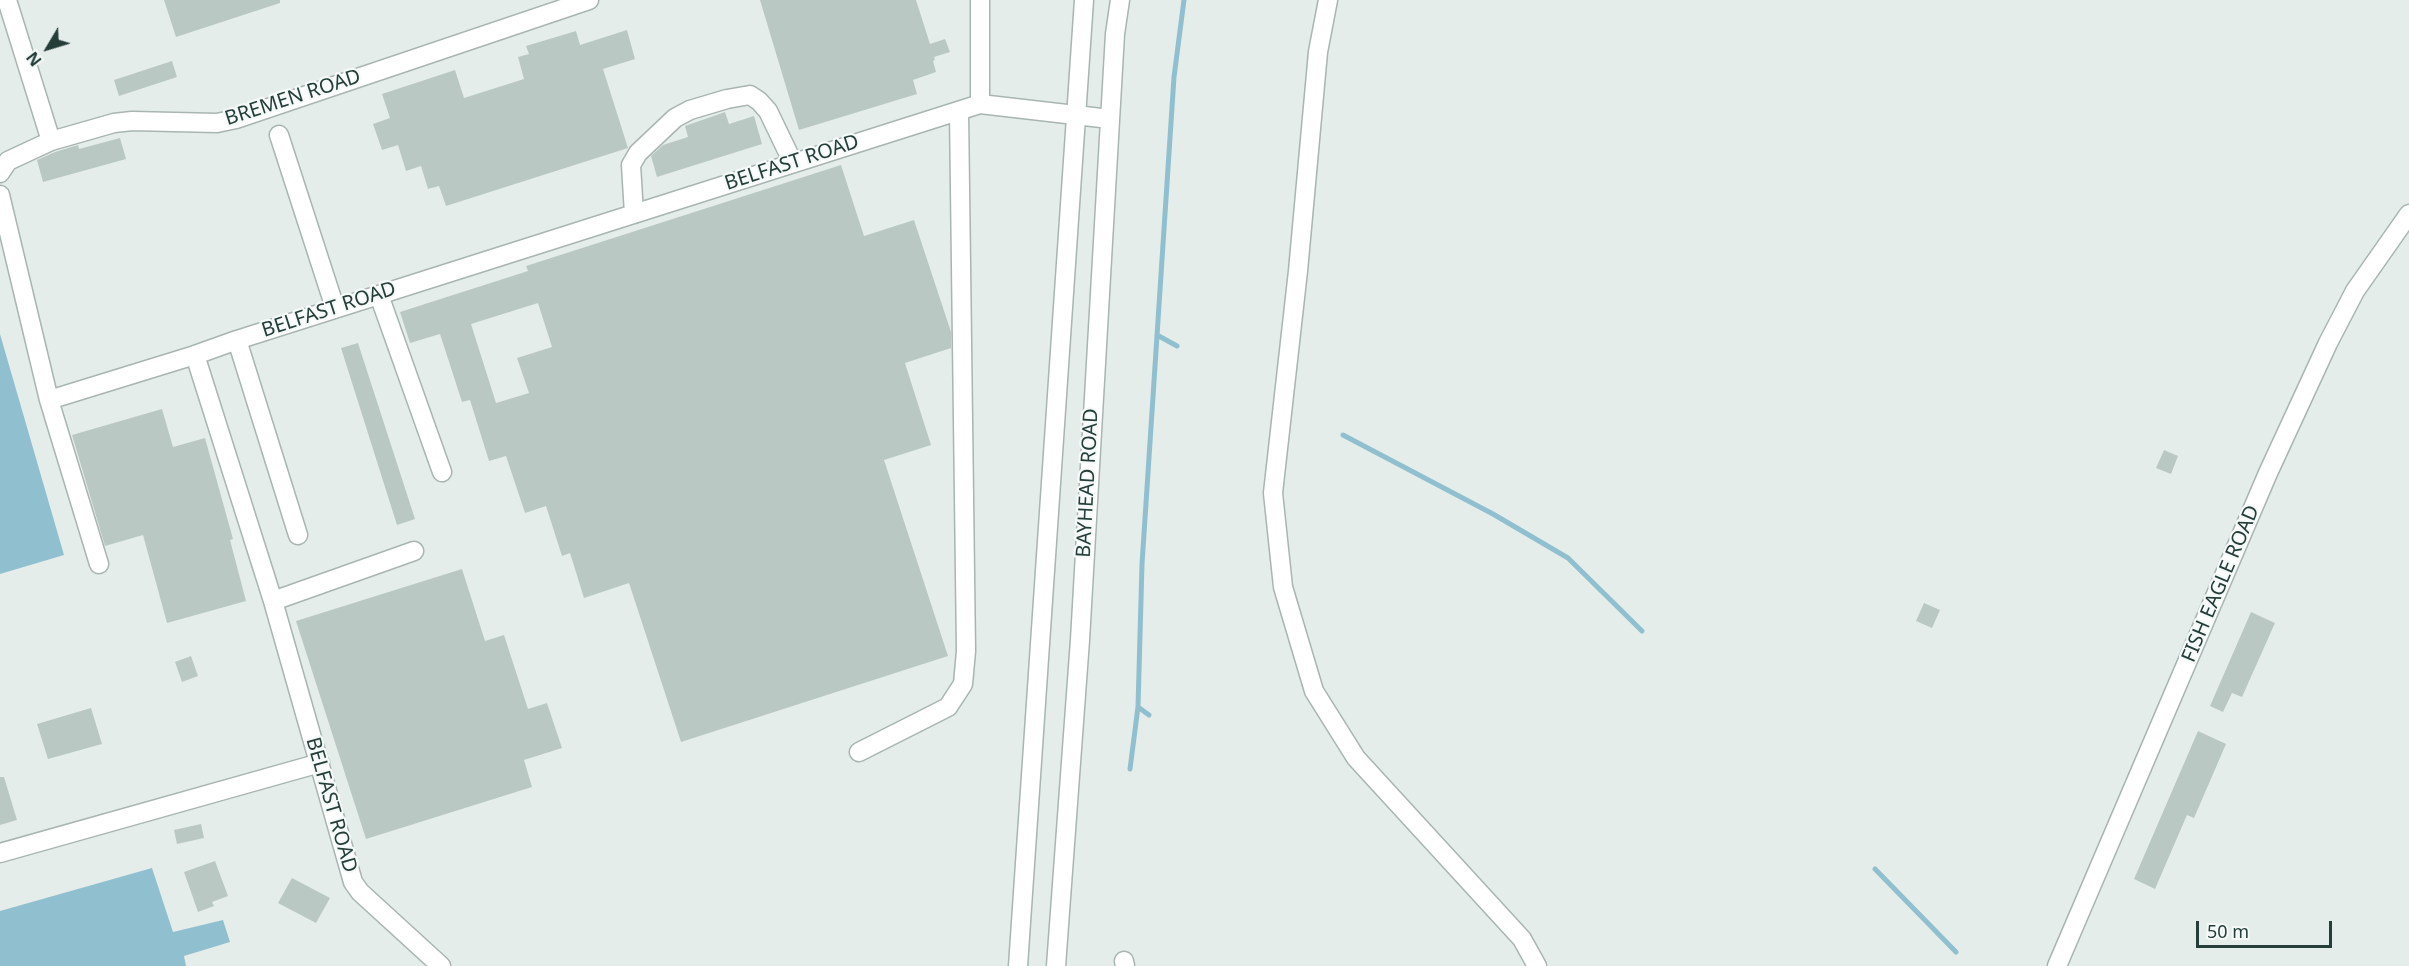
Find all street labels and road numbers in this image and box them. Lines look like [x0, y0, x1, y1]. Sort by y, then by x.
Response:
street label: BREMEN ROAD [222, 65, 364, 131]
street label: BELFAST ROAD [722, 130, 862, 196]
street label: BELFAST ROAD [259, 277, 399, 343]
street label: BAYHEAD ROAD [1072, 408, 1104, 558]
street label: FISH EAGLE ROAD [2177, 502, 2265, 666]
street label: BELFAST ROAD [300, 735, 362, 875]

